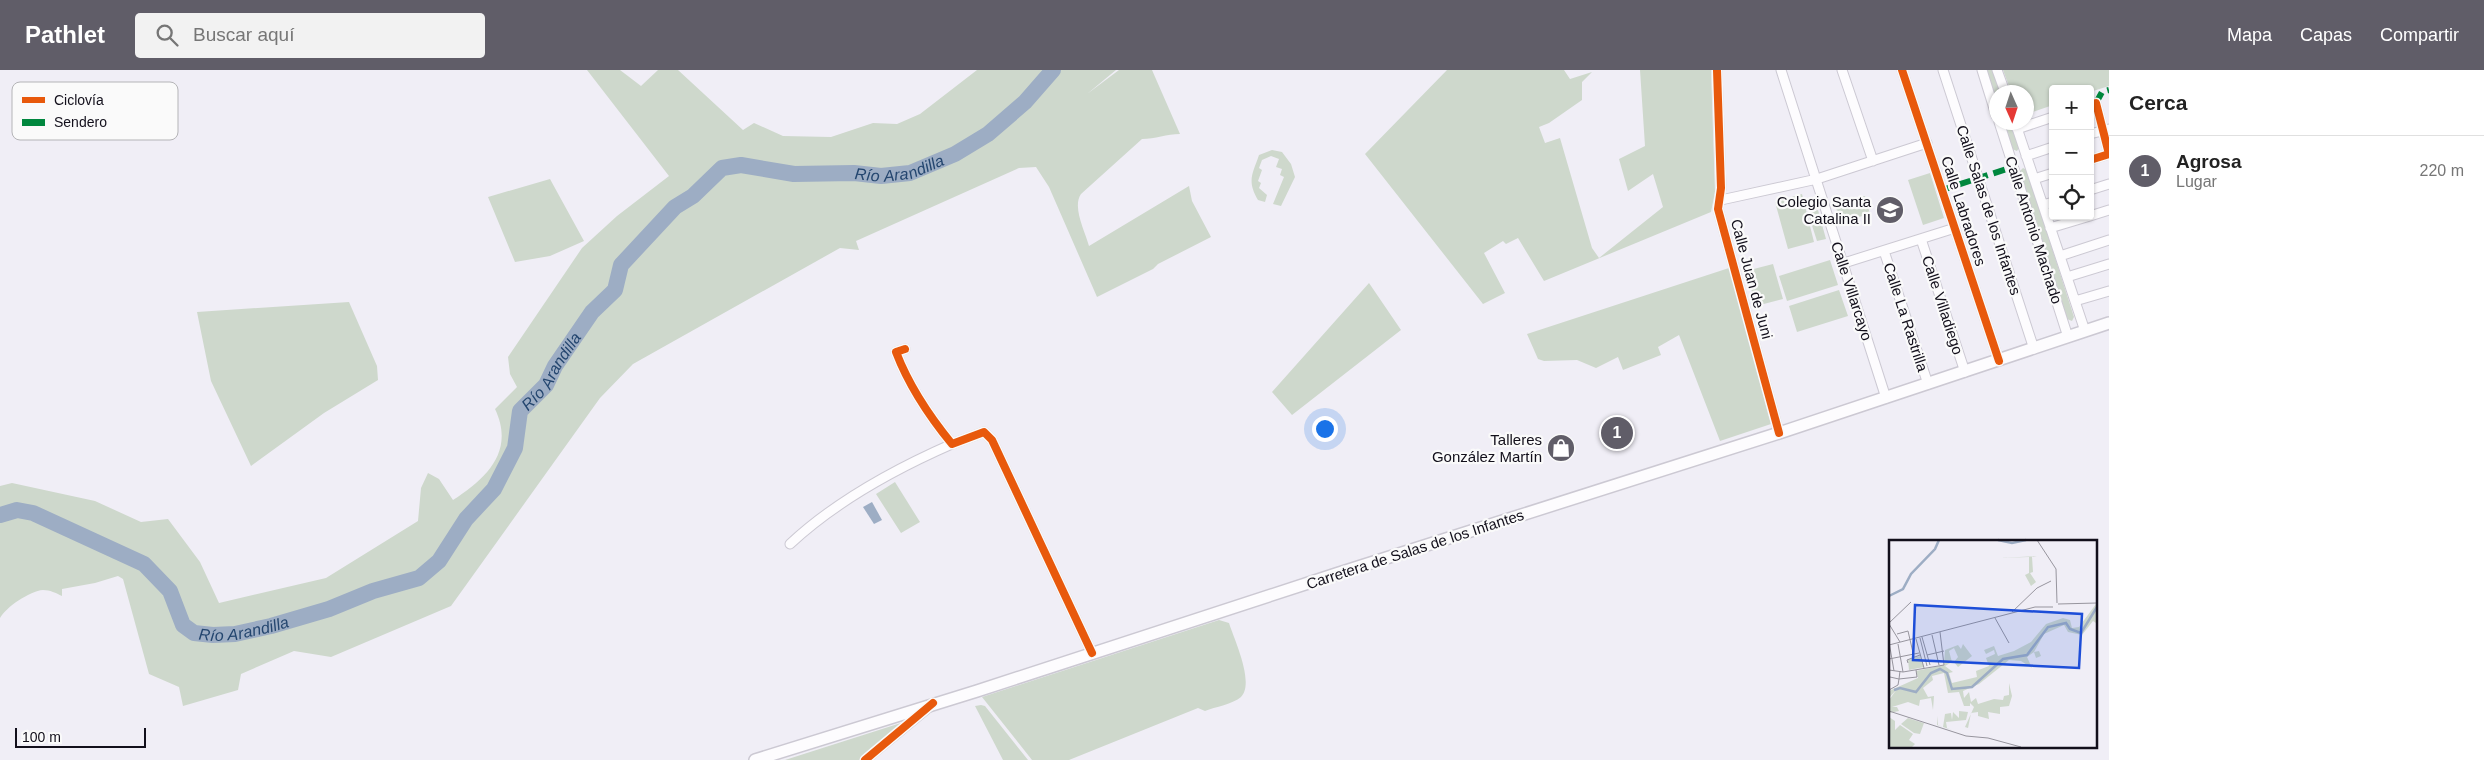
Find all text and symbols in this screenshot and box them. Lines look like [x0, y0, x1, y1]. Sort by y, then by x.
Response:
search box [135, 13, 485, 58]
text: Pathlet [25, 21, 105, 48]
icon: search [153, 21, 181, 49]
text: Buscar aquí [193, 24, 294, 45]
text: Mapa [2227, 25, 2272, 45]
text: Capas [2300, 25, 2352, 45]
text: Compartir [2380, 25, 2459, 45]
legend [12, 82, 178, 140]
north arrow [1989, 85, 2034, 130]
map controls [2049, 85, 2094, 220]
button: + [2049, 85, 2094, 130]
text: Cerca [2129, 91, 2187, 114]
text: Ciclovía [54, 92, 104, 108]
text: Sendero [54, 114, 107, 130]
street label: Calle Salas de los Infantes [1953, 123, 2025, 297]
button: − [2049, 130, 2094, 175]
water label: Río Arandilla [854, 151, 946, 185]
text: Agrosa [2176, 151, 2241, 172]
street label: Calle Labradores [1938, 154, 1990, 268]
street label: Calle Antonio Machado [2002, 154, 2066, 306]
text: 1 [2141, 162, 2149, 179]
text: 220 m [2420, 162, 2464, 179]
text: Lugar [2176, 173, 2217, 190]
button: locate [2049, 175, 2094, 220]
place label: Colegio Santa Catalina II [1777, 193, 1872, 227]
school or university icon: Colegio Santa Catalina II [1875, 195, 1905, 225]
street label: Calle Juan de Juni [1728, 217, 1776, 341]
street label: Calle Villarcayo [1828, 239, 1876, 343]
street label: Calle Villadiego [1919, 253, 1967, 357]
street label: Calle La Rastrilla [1880, 260, 1932, 374]
water label: Río Arandilla [518, 329, 584, 413]
pin: 1 [1601, 414, 1633, 452]
your location [1312, 416, 1338, 442]
place label: Talleres González Martín [1432, 431, 1542, 465]
shop icon: Talleres González Martín [1546, 433, 1576, 463]
street label: Carretera de Salas de los Infantes [1304, 506, 1526, 592]
inset map [1889, 540, 2096, 748]
water label: Río Arandilla [198, 613, 291, 644]
scale bar [15, 725, 146, 748]
text: 100 m [22, 729, 61, 745]

